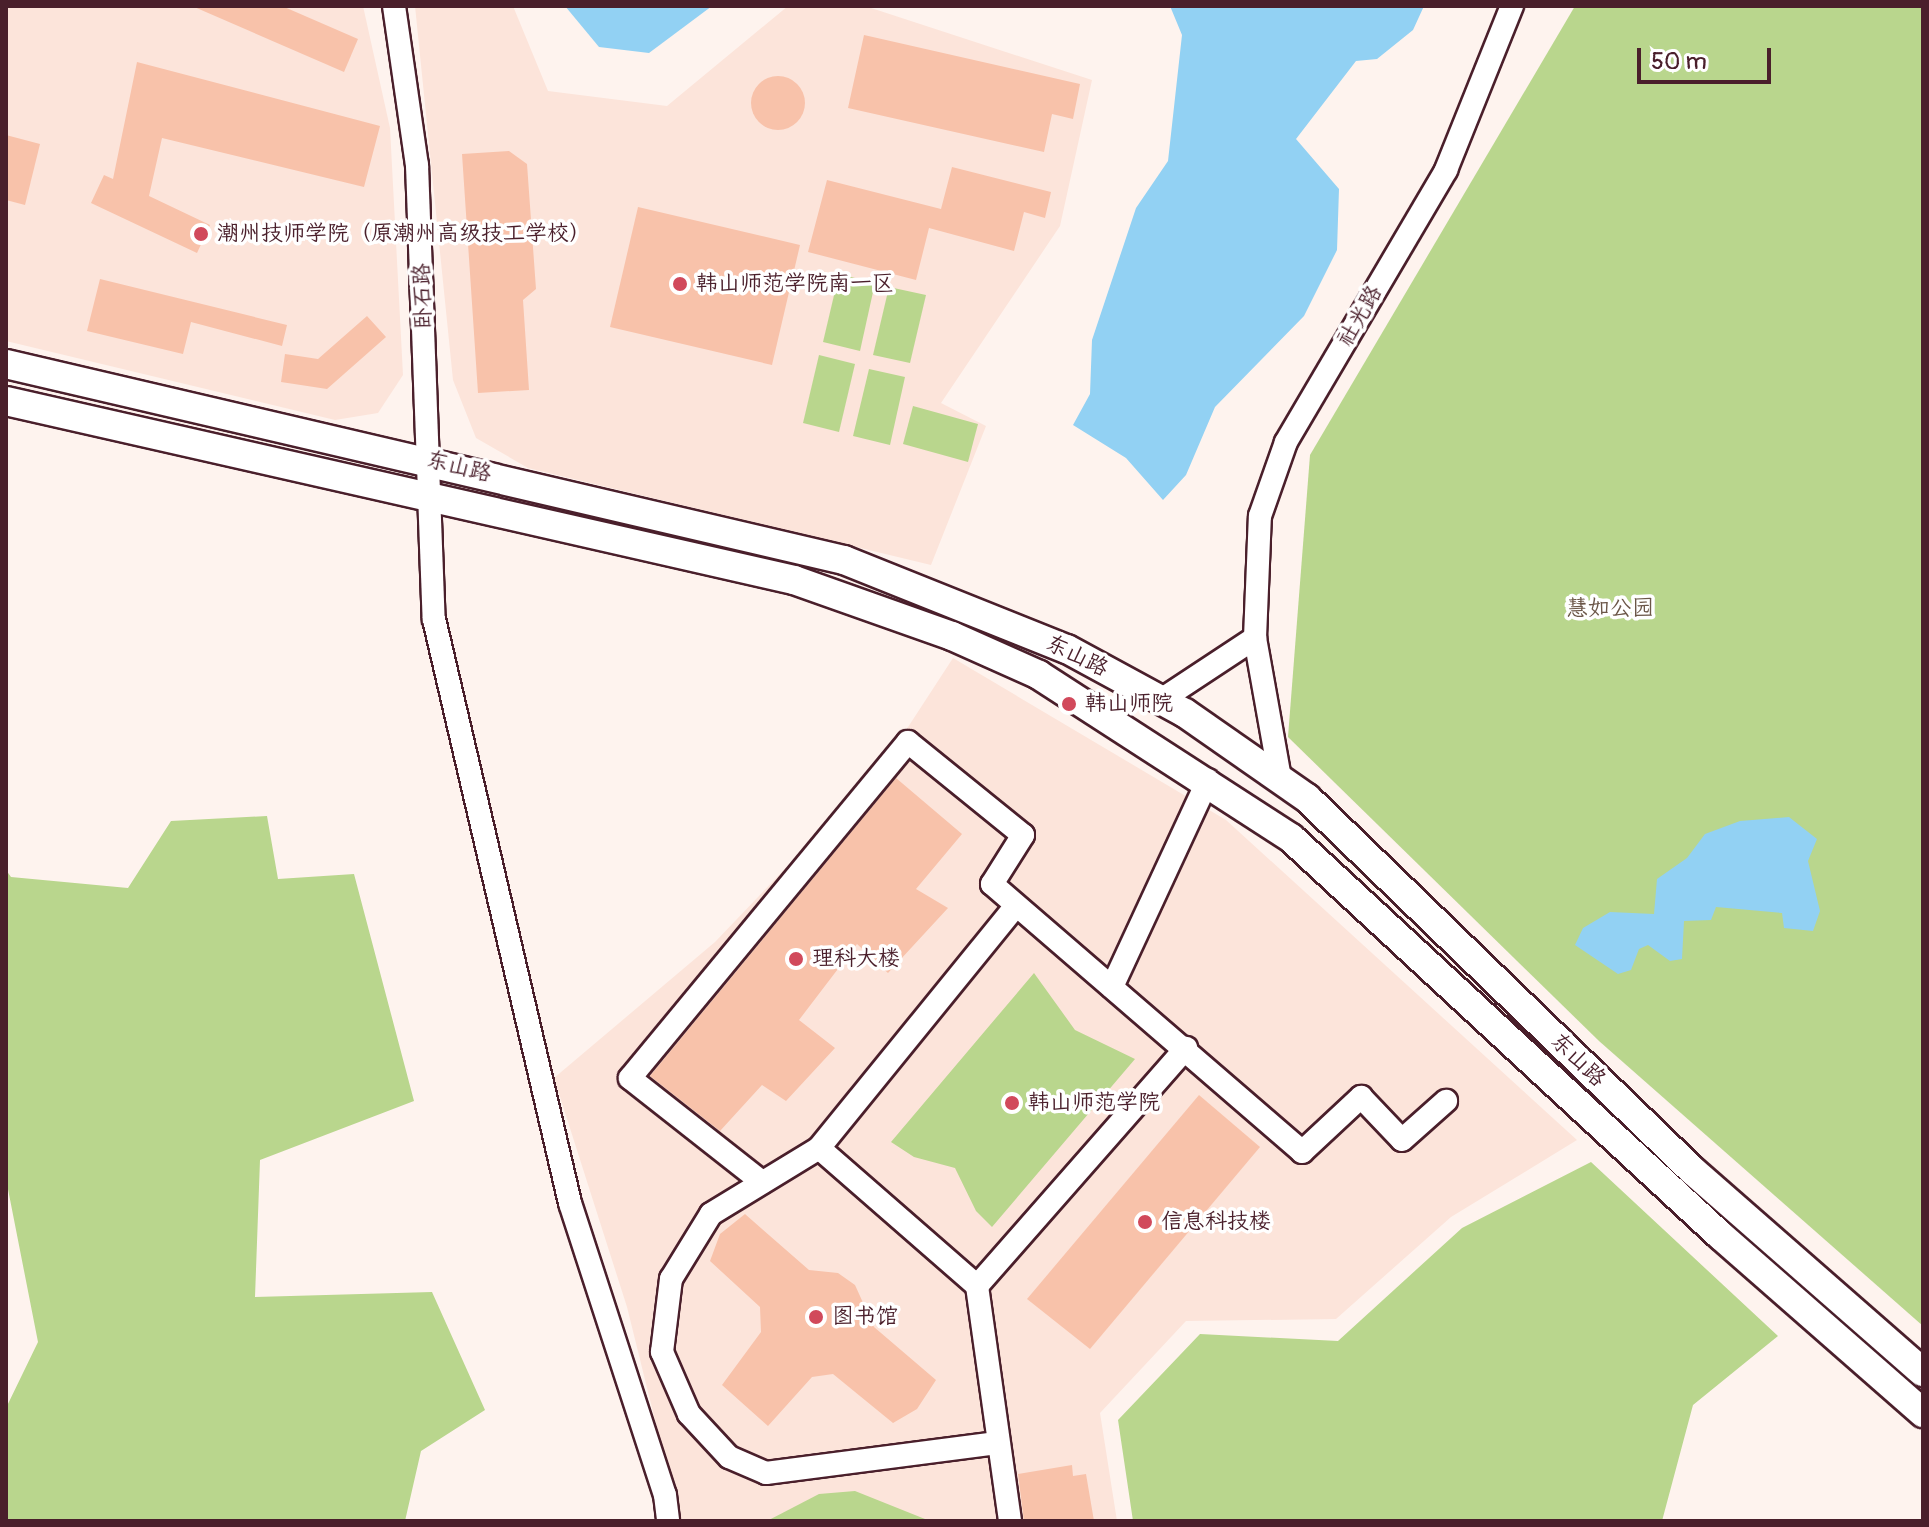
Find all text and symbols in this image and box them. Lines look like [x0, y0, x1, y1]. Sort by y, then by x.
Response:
scale bar [1641, 32, 1775, 82]
text: 50 m [1651, 47, 1707, 76]
place label: 潮州技师学院（原潮州高级技工学校） [217, 221, 591, 247]
marker: 潮州技师学院（原潮州高级技工学校） [192, 225, 210, 243]
street label: 卧石路 [409, 263, 437, 329]
place label: 韩山师范学院南一区 [696, 271, 894, 297]
marker: 韩山师范学院南一区 [671, 275, 689, 293]
street label: 社光路 [1332, 281, 1388, 351]
street label: 东山路 [424, 446, 494, 488]
park label: 慧如公园 [1566, 596, 1654, 622]
street label: 东山路 [1042, 630, 1112, 682]
place label: 韩山师院 [1085, 691, 1173, 717]
marker: 韩山师院 [1060, 695, 1078, 713]
place label: 理科大楼 [812, 946, 900, 972]
marker: 理科大楼 [787, 950, 805, 968]
street label: 东山路 [1545, 1028, 1611, 1092]
place label: 韩山师范学院 [1028, 1090, 1160, 1116]
marker: 韩山师范学院 [1003, 1094, 1021, 1112]
place label: 信息科技楼 [1161, 1209, 1271, 1235]
marker: 信息科技楼 [1136, 1213, 1154, 1231]
place label: 图书馆 [832, 1304, 898, 1330]
marker: 图书馆 [807, 1308, 825, 1326]

